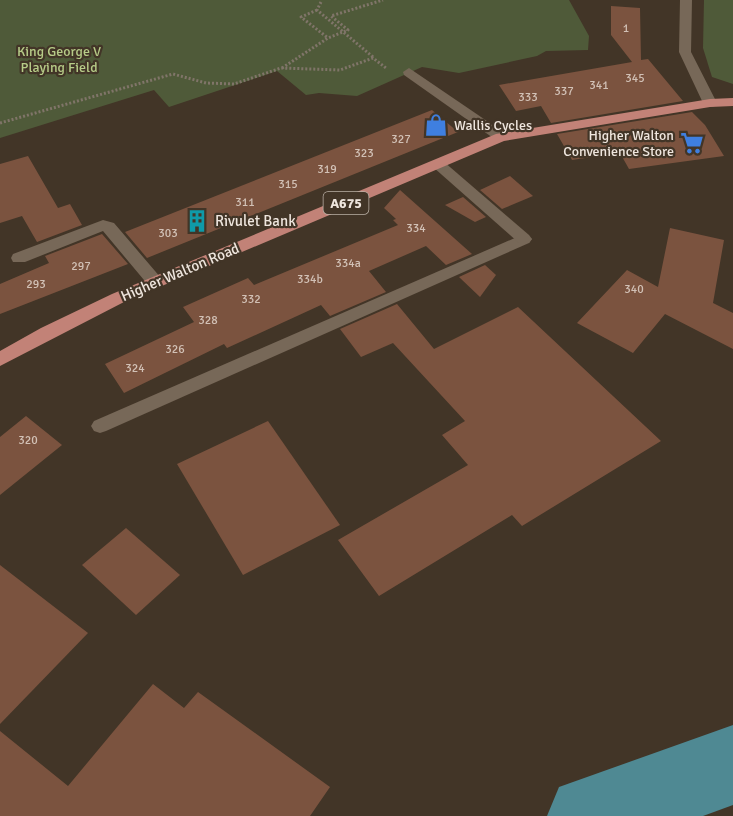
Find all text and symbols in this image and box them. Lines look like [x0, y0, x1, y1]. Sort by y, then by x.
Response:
house number: 1 [623, 21, 629, 36]
park label: King George V Playing Field [17, 43, 101, 76]
house number: 345 [625, 71, 645, 86]
house number: 341 [589, 78, 609, 93]
house number: 337 [554, 84, 574, 99]
house number: 333 [518, 90, 538, 105]
shop icon: Wallis Cycles [423, 112, 449, 138]
place label: Wallis Cycles [454, 117, 532, 134]
place label: Higher Walton Convenience Store [563, 127, 674, 160]
supermarket icon: Higher Walton Convenience Store [679, 130, 705, 156]
house number: 327 [391, 132, 411, 147]
house number: 323 [354, 146, 374, 161]
house number: 319 [317, 162, 337, 177]
house number: 315 [278, 177, 298, 192]
road number: A675 [324, 192, 368, 214]
house number: 311 [235, 195, 255, 210]
building icon: Rivulet Bank [184, 208, 210, 234]
place label: Rivulet Bank [215, 212, 296, 230]
house number: 334 [406, 221, 426, 236]
house number: 303 [158, 226, 178, 241]
street label: Higher Walton Road [118, 239, 242, 305]
house number: 334a [335, 256, 361, 271]
house number: 297 [71, 259, 91, 274]
house number: 334b [297, 272, 323, 287]
house number: 293 [26, 277, 46, 292]
house number: 340 [624, 282, 644, 297]
house number: 332 [241, 292, 261, 307]
house number: 328 [198, 313, 218, 328]
house number: 326 [165, 342, 185, 357]
house number: 324 [125, 361, 145, 376]
house number: 320 [18, 433, 38, 448]

